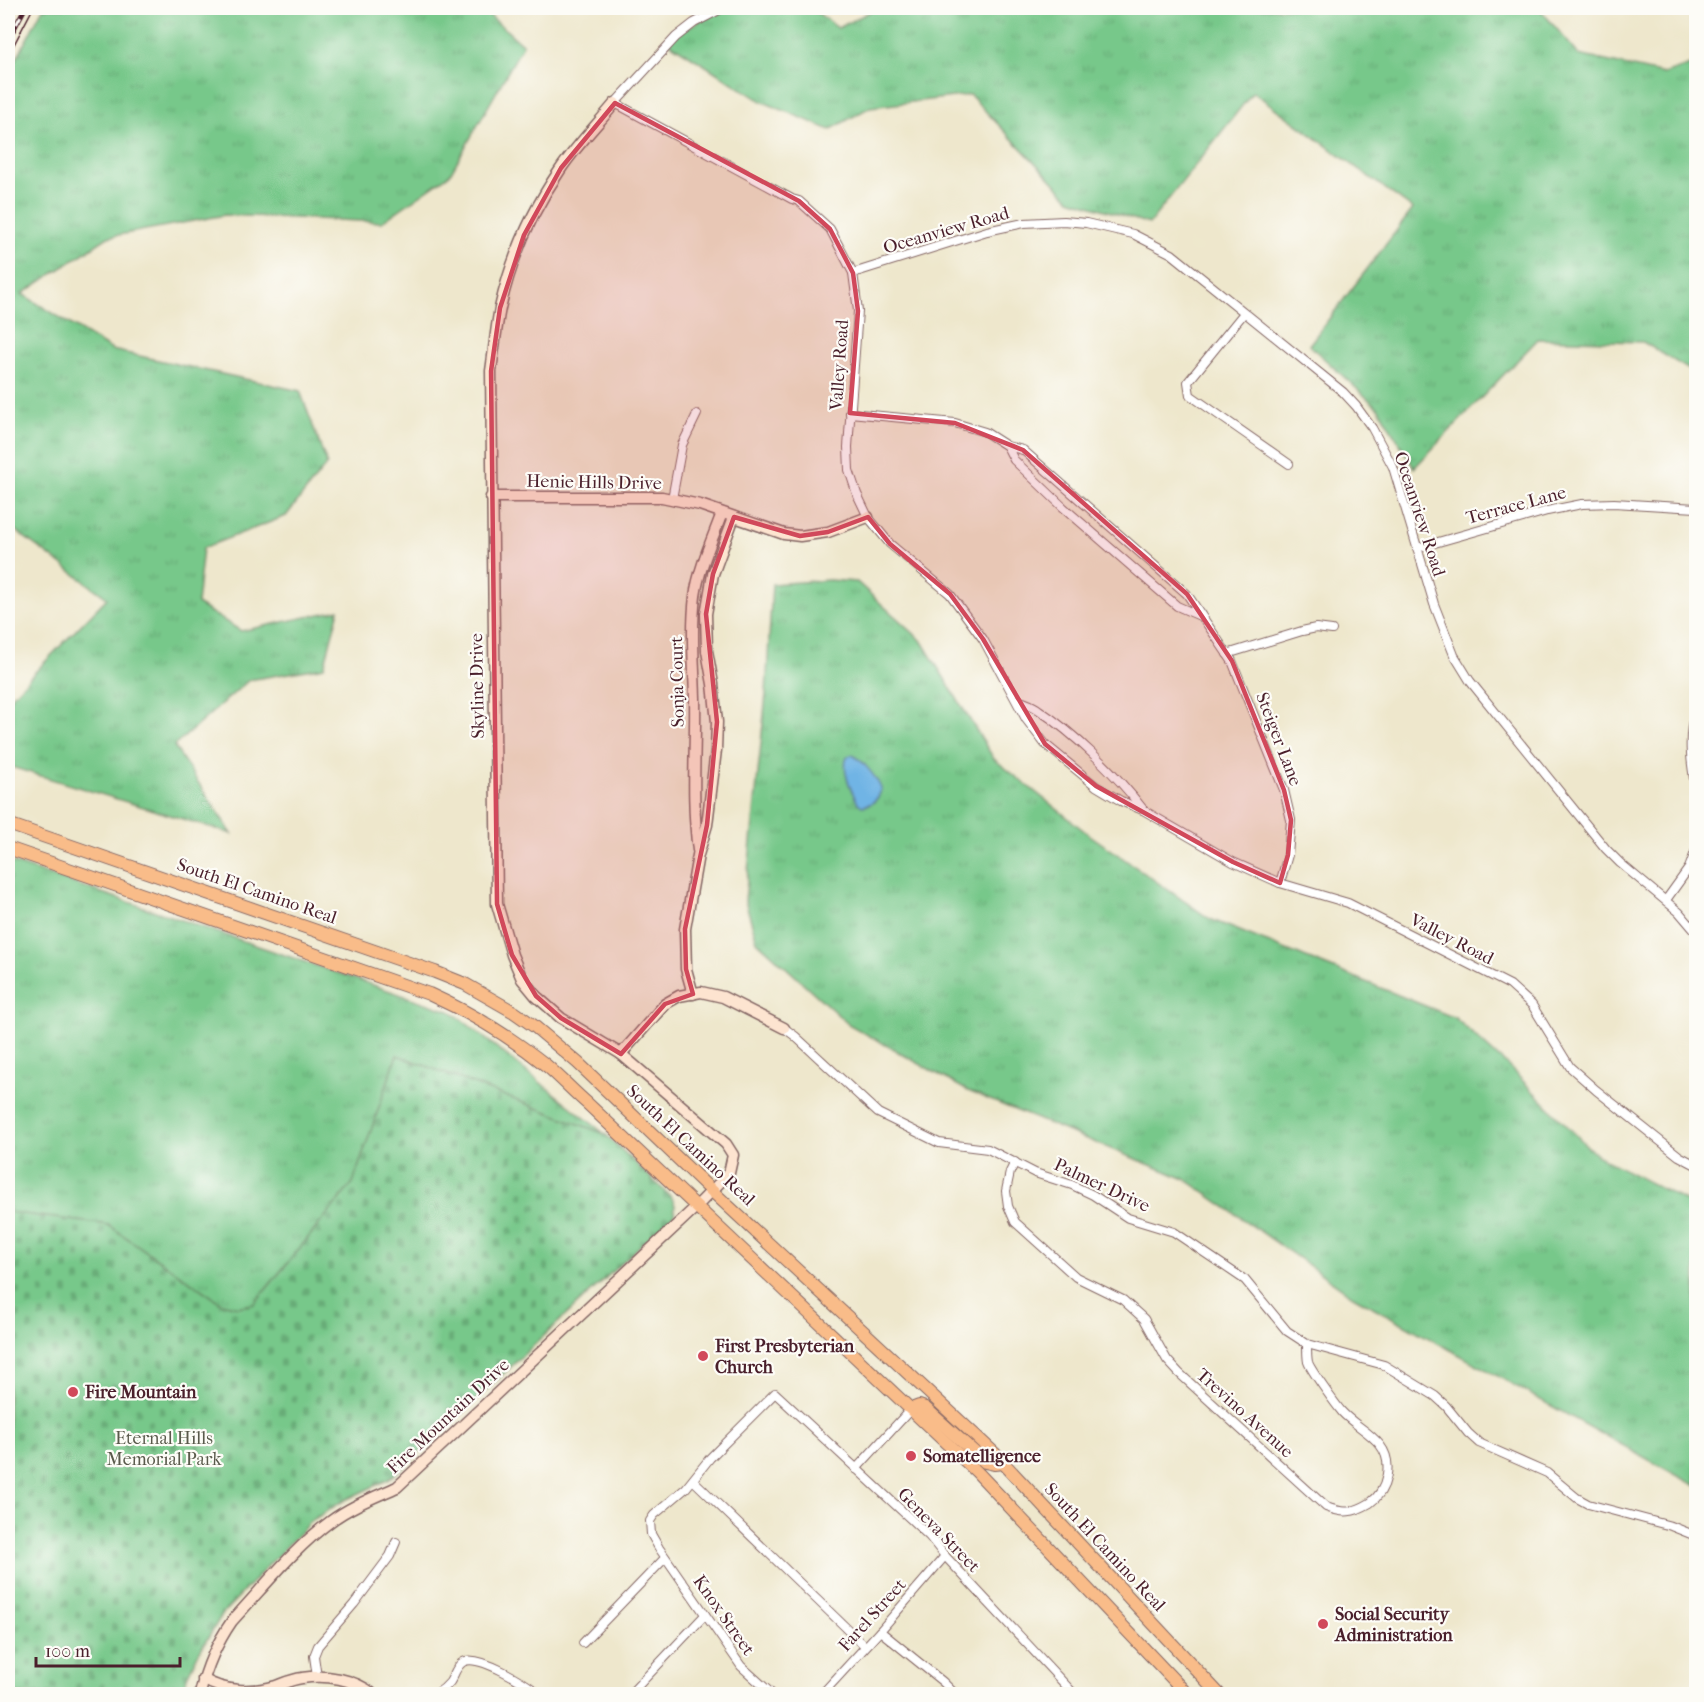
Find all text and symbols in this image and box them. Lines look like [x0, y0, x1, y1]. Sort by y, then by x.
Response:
street label: Oceanview Road [881, 202, 1012, 258]
street label: Valley Road [826, 319, 853, 412]
street label: Oceanview Road [1389, 449, 1450, 579]
street label: Henie Hills Drive [526, 471, 662, 494]
street label: Terrace Lane [1464, 482, 1568, 529]
street label: Skyline Drive [466, 633, 489, 739]
street label: Sonja Court [666, 636, 689, 728]
street label: Steiger Lane [1251, 689, 1306, 789]
street label: South El Camino Real [174, 854, 340, 929]
street label: Valley Road [1406, 909, 1497, 970]
street label: South El Camino Real [622, 1080, 759, 1210]
street label: Palmer Drive [1051, 1154, 1153, 1217]
place label: First Presbyterian Church [714, 1336, 855, 1378]
marker: First Presbyterian Church [696, 1349, 710, 1363]
street label: Fire Mountain Drive [383, 1354, 514, 1478]
street label: Trevino Avenue [1192, 1364, 1297, 1462]
place label: Fire Mountain [84, 1382, 197, 1403]
marker: Fire Mountain [66, 1385, 80, 1399]
park label: Eternal Hills Memorial Park [107, 1428, 222, 1470]
place label: Somatelligence [923, 1446, 1041, 1467]
marker: Somatelligence [904, 1449, 918, 1463]
street label: South El Camino Real [1040, 1479, 1170, 1616]
street label: Geneva Street [893, 1484, 985, 1577]
street label: Knox Street [688, 1571, 759, 1660]
street label: Farel Street [834, 1574, 911, 1656]
place label: Social Security Administration [1334, 1604, 1453, 1646]
marker: Social Security Administration [1316, 1617, 1330, 1631]
scale bar [36, 1630, 180, 1668]
text: 100 m [45, 1641, 90, 1662]

